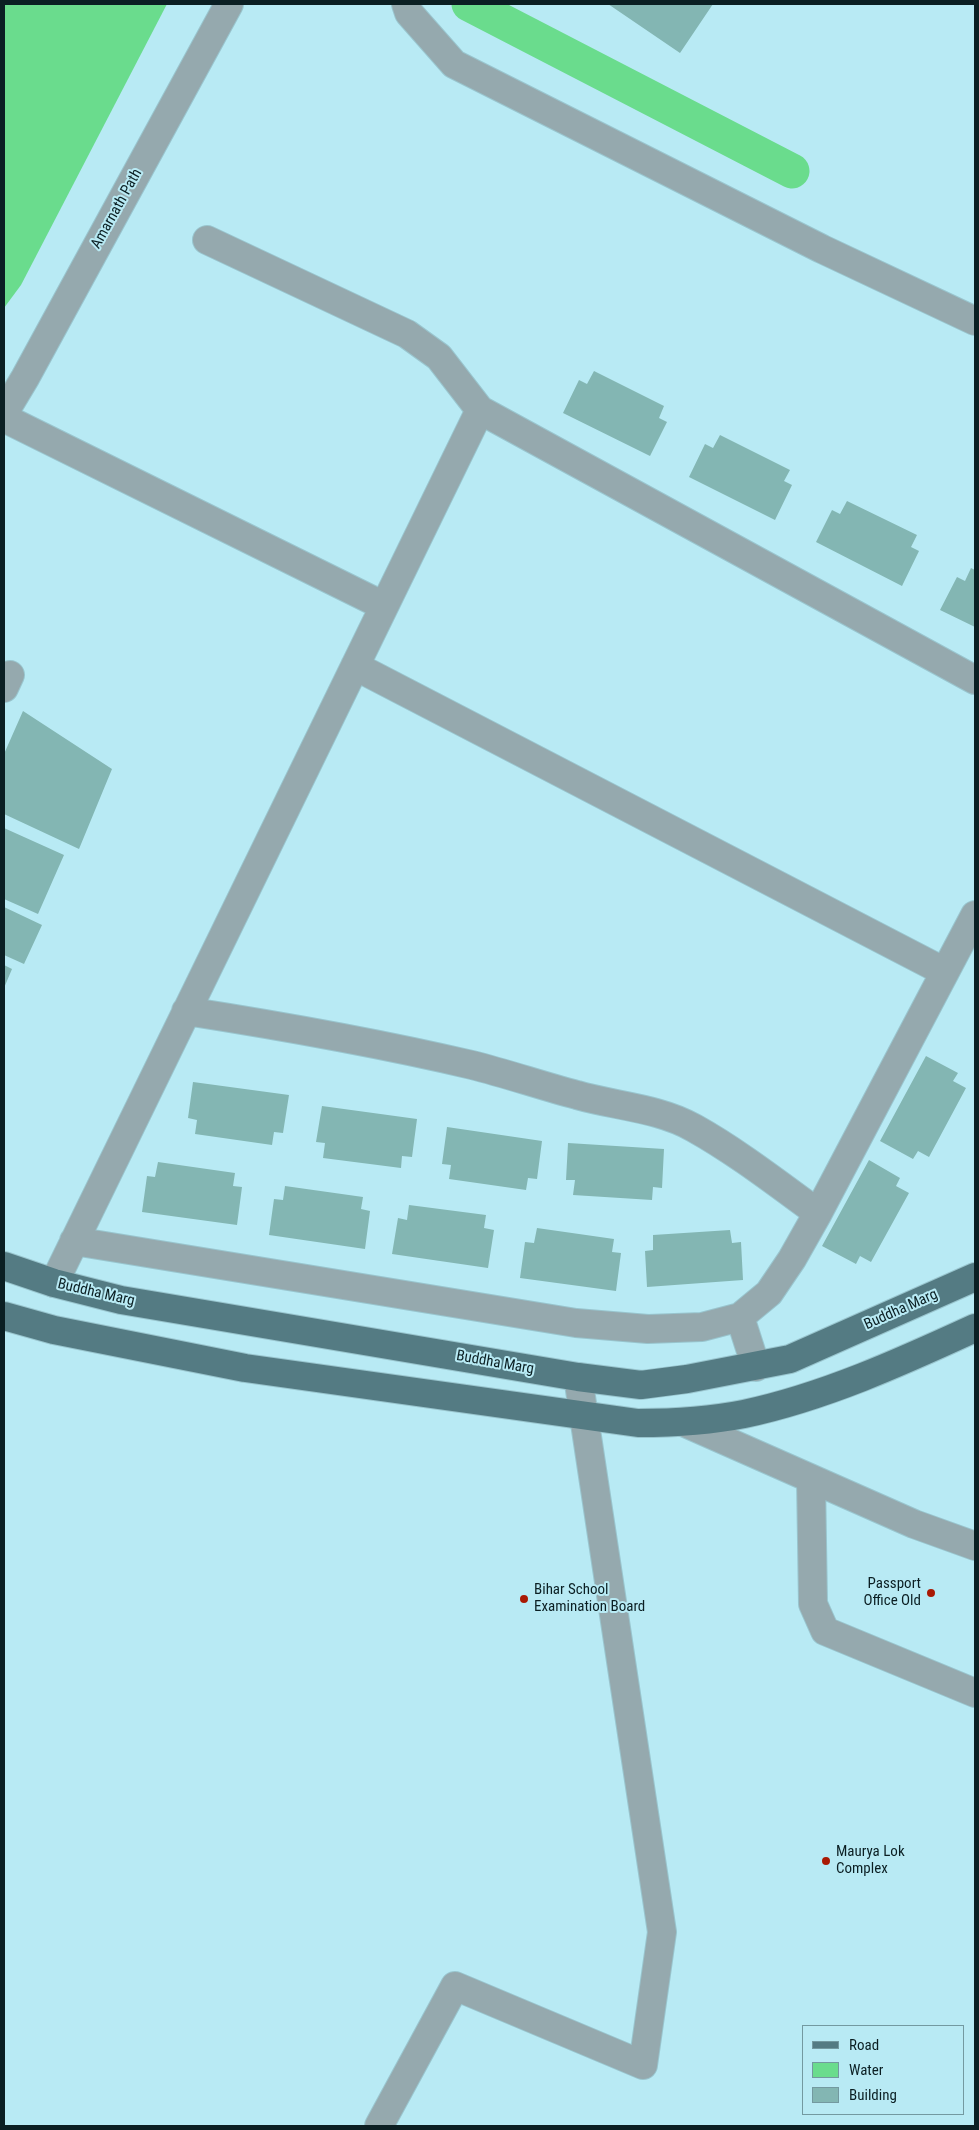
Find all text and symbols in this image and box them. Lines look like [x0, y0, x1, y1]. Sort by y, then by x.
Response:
street label: Amarnath Path [88, 166, 146, 252]
street label: Buddha Marg [56, 1275, 136, 1311]
street label: Buddha Marg [861, 1286, 941, 1334]
street label: Buddha Marg [455, 1347, 535, 1379]
place label: Passport Office Old [864, 1575, 921, 1610]
place label: Bihar School Examination Board [534, 1581, 645, 1616]
marker: Passport Office Old [925, 1587, 937, 1599]
marker: Bihar School Examination Board [518, 1593, 530, 1605]
place label: Maurya Lok Complex [836, 1843, 905, 1878]
marker: Maurya Lok Complex [820, 1855, 832, 1867]
legend [802, 2025, 964, 2115]
text: Road [849, 2036, 879, 2054]
text: Water [849, 2061, 883, 2079]
text: Building [849, 2086, 897, 2104]

